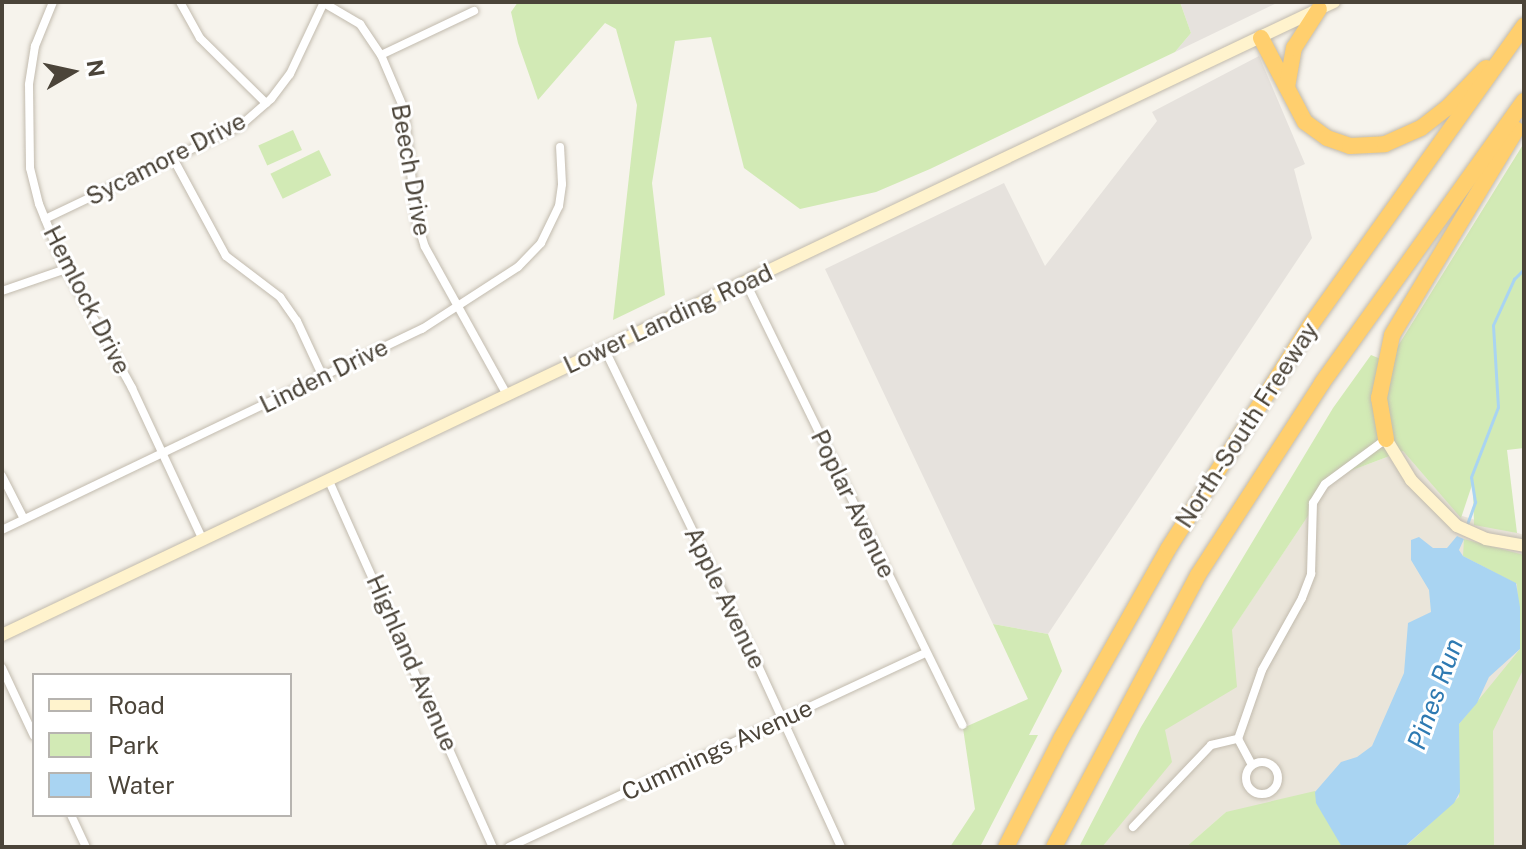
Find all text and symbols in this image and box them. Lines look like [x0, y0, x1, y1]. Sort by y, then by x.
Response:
north arrow [32, 32, 112, 112]
text: N [82, 58, 110, 79]
street label: Beech Drive [385, 102, 437, 238]
street label: Sycamore Drive [81, 106, 251, 212]
street label: Hemlock Drive [37, 221, 137, 379]
street label: Lower Landing Road [559, 258, 777, 380]
street label: North-South Freeway [1170, 317, 1324, 533]
street label: Linden Drive [255, 333, 393, 419]
street label: Poplar Avenue [805, 425, 901, 583]
street label: Apple Avenue [678, 522, 772, 674]
street label: Highland Avenue [360, 570, 464, 756]
water label: Pines Run [1400, 634, 1470, 754]
legend [32, 673, 292, 817]
text: Road [108, 691, 165, 719]
street label: Cummings Avenue [617, 693, 817, 807]
text: Park [108, 731, 159, 759]
text: Water [108, 771, 175, 799]

